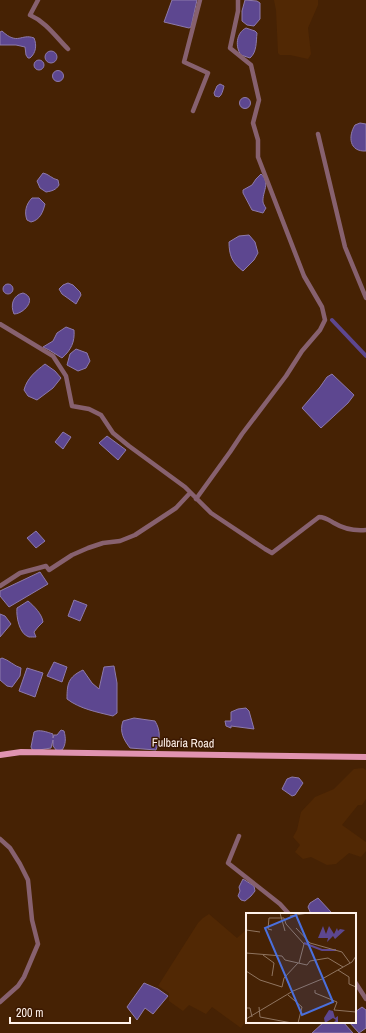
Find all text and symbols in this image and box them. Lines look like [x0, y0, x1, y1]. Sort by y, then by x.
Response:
street label: Fulbaria Road [152, 734, 214, 752]
inset map [246, 913, 356, 1023]
scale bar [10, 999, 130, 1025]
text: 200 m [16, 1005, 43, 1021]

